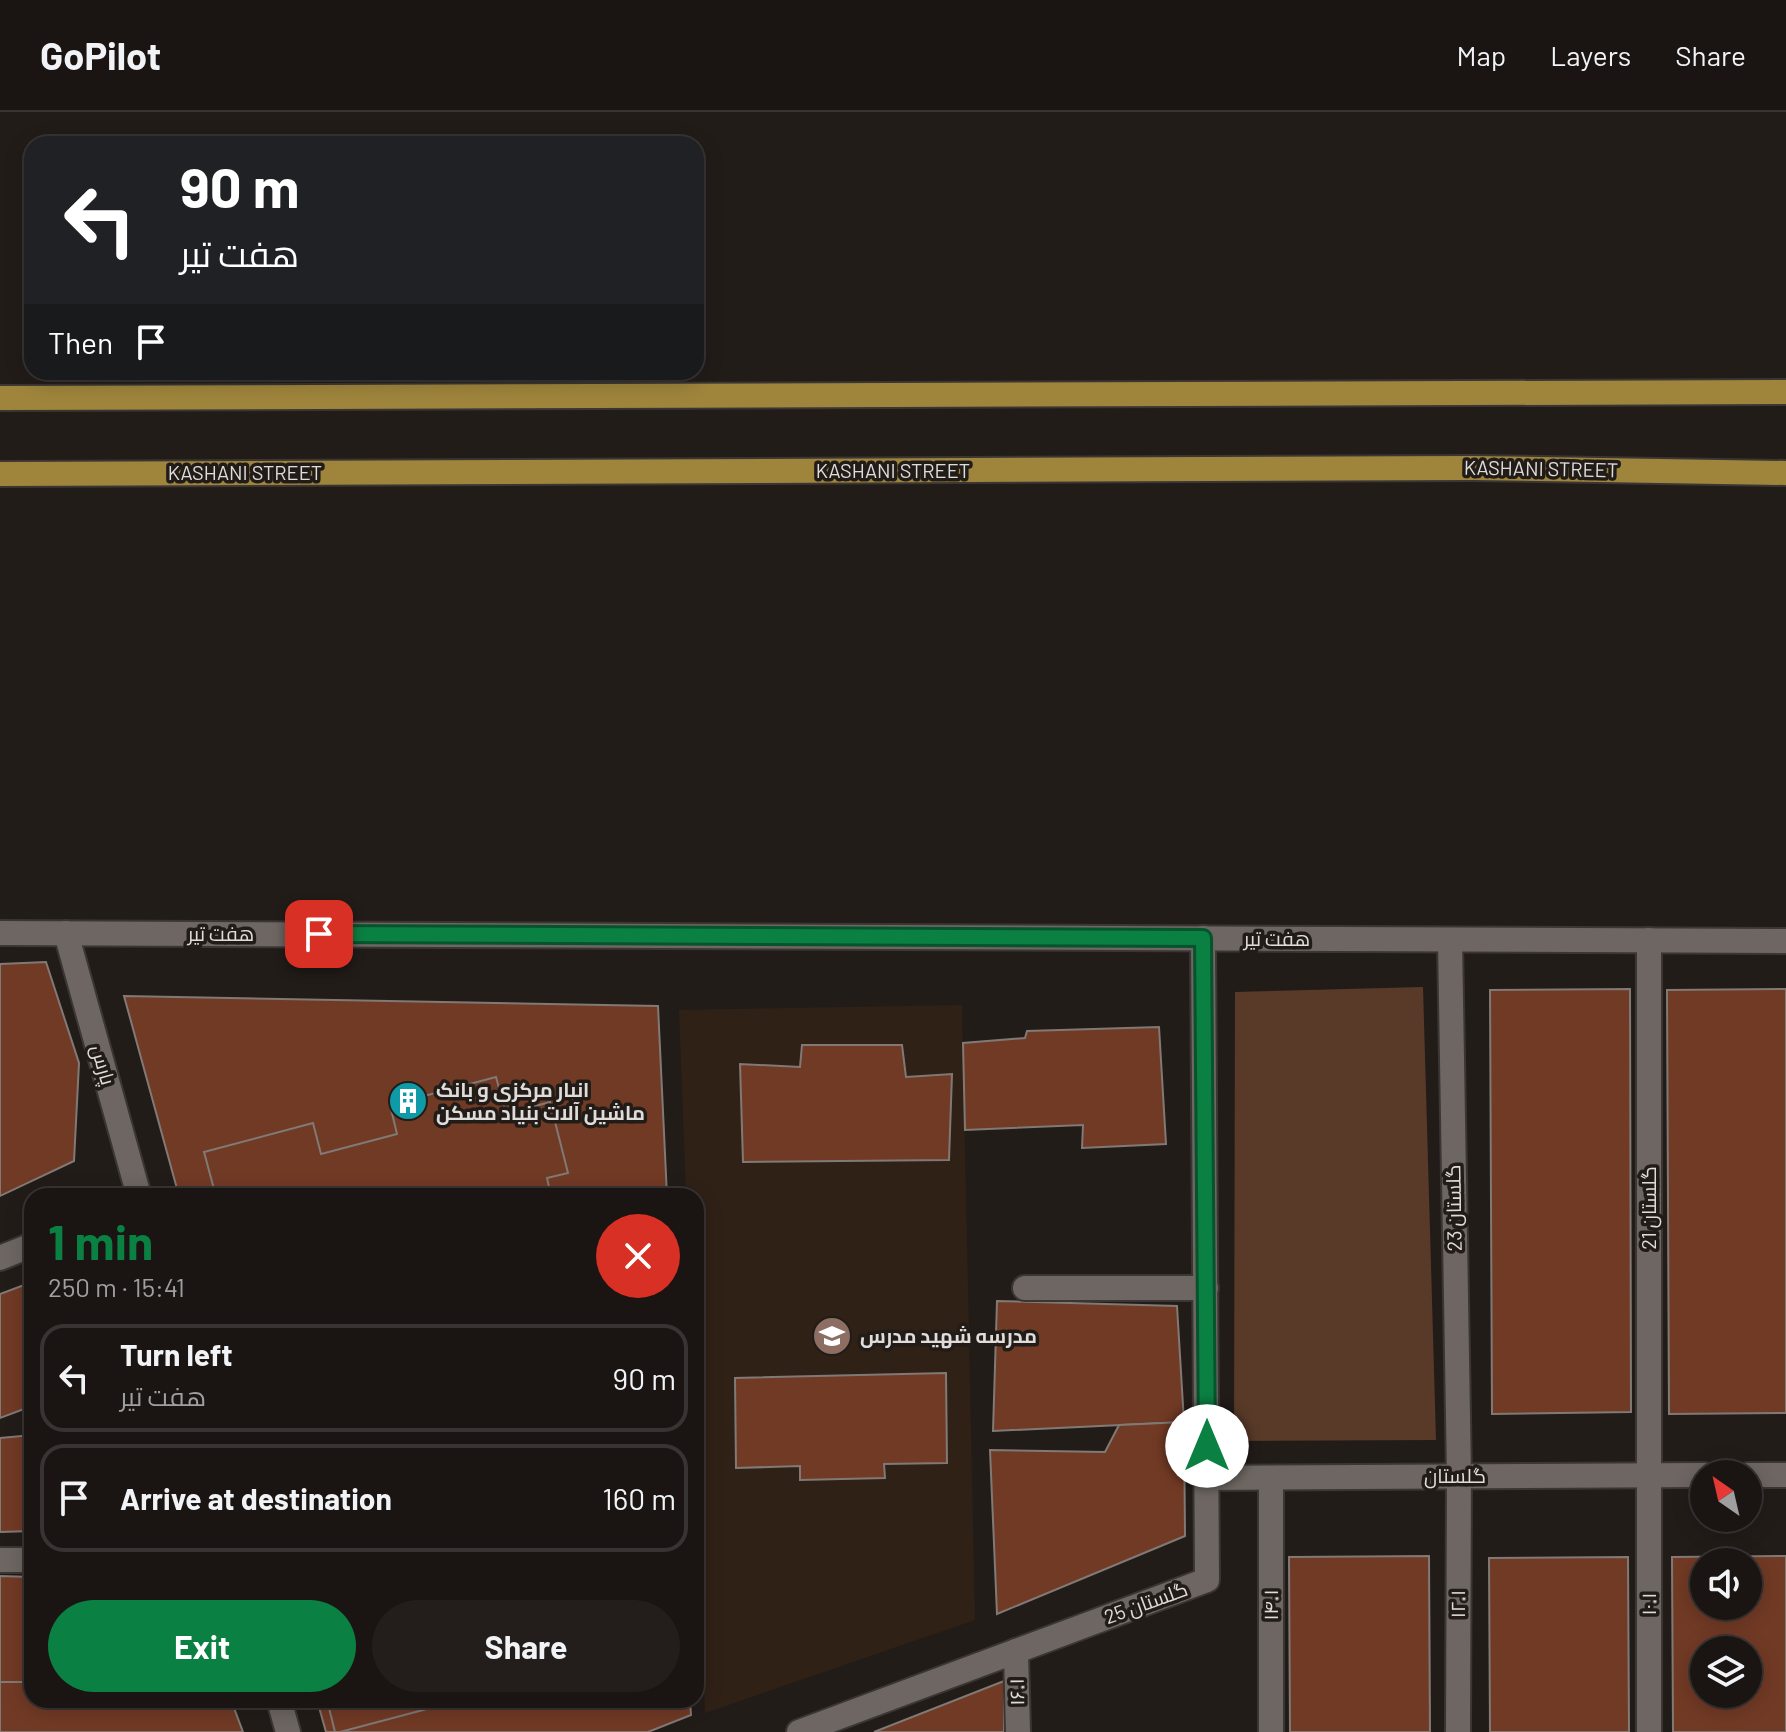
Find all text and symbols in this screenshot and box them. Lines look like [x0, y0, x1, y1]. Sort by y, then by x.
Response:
text: GoPilot [40, 32, 161, 78]
text: Map [1456, 38, 1506, 72]
text: Layers [1550, 38, 1631, 72]
text: Share [1675, 38, 1746, 72]
text: 90 m [180, 152, 300, 219]
icon: left [48, 168, 152, 272]
text: هفت تیر [180, 231, 299, 274]
icon: arrive [129, 320, 173, 364]
text: Then [48, 324, 113, 360]
street label: KASHANI STREET [1464, 455, 1618, 481]
street label: KASHANI STREET [816, 458, 970, 482]
street label: KASHANI STREET [168, 460, 322, 484]
pin [285, 900, 353, 968]
icon: arrive [297, 912, 341, 956]
street label: هفت تیر [187, 921, 254, 946]
street label: هفت تیر [1243, 926, 1310, 951]
street label: پارس [85, 1042, 121, 1089]
place label: انبار مرکزی و بانک ماشین آلات بنیاد مسکن [436, 1077, 645, 1125]
building icon: انبار مرکزی و بانک ماشین آلات بنیاد مسکن [387, 1080, 429, 1122]
street label: گلستان 23 [1440, 1164, 1468, 1252]
street label: گلستان 21 [1636, 1166, 1662, 1250]
text: 1 min [48, 1212, 153, 1270]
button: close [596, 1214, 680, 1298]
text: 250 m · 15:41 [48, 1271, 185, 1302]
school or university icon: مدرسه شهید مدرس [811, 1315, 853, 1357]
place label: مدرسه شهید مدرس [860, 1323, 1037, 1349]
text: Turn left [120, 1336, 233, 1372]
icon: left [52, 1356, 96, 1400]
text: 90 m [613, 1360, 676, 1396]
text: هفت تیر [120, 1380, 206, 1411]
position arrow [1165, 1404, 1249, 1488]
north arrow [1690, 1460, 1762, 1532]
map controls [1690, 1460, 1762, 1708]
street label: گلستان [1424, 1463, 1486, 1489]
icon: arrive [52, 1476, 96, 1520]
text: Arrive at destination [120, 1480, 392, 1516]
text: 160 m [602, 1480, 676, 1516]
button: sound [1690, 1548, 1762, 1620]
street label: گلستان 25 [1101, 1576, 1191, 1630]
street label: ۱۴.۱ [1258, 1589, 1282, 1621]
street label: ۱۲.۱ [1445, 1590, 1469, 1618]
street label: ۱۰.۱ [1636, 1593, 1660, 1615]
button: Exit [48, 1600, 356, 1692]
button: Share [372, 1600, 680, 1692]
button: layers [1690, 1636, 1762, 1708]
street label: ۱۶.۱ [1004, 1678, 1028, 1706]

